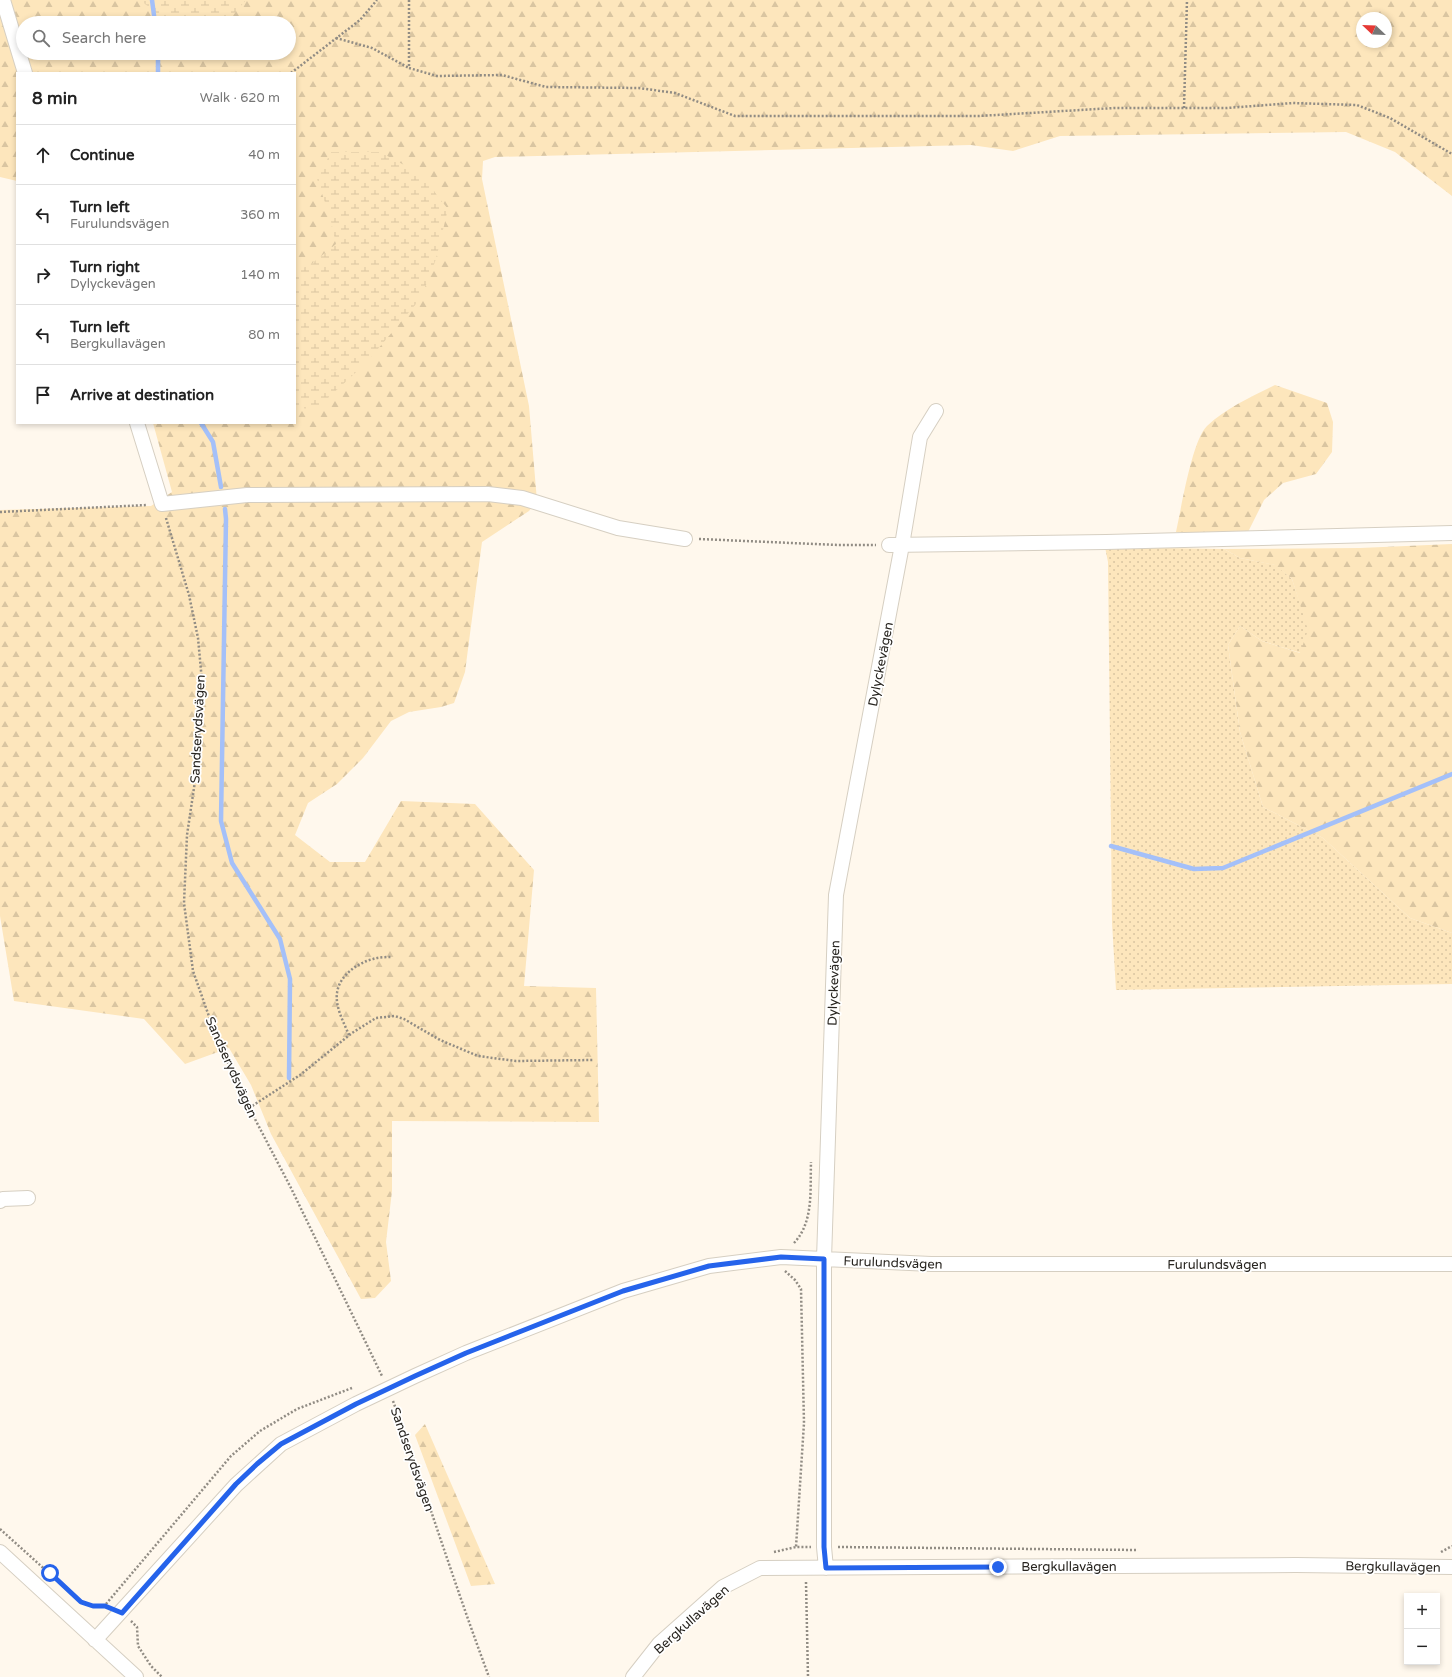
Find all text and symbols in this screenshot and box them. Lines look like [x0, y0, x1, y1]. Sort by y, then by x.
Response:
north arrow [1356, 12, 1392, 48]
search box [16, 16, 296, 60]
icon: search [30, 27, 52, 49]
text: Search here [62, 29, 146, 47]
text: 8 min [32, 88, 77, 109]
text: Walk · 620 m [200, 90, 280, 106]
icon: ahead [32, 144, 54, 166]
text: Continue [70, 146, 134, 164]
text: 40 m [248, 147, 280, 163]
text: Turn left [70, 198, 130, 216]
icon: left [32, 204, 54, 226]
text: 360 m [240, 207, 280, 223]
text: Furulundsvägen [70, 216, 169, 232]
text: Turn right [70, 258, 140, 276]
icon: right [32, 264, 54, 286]
text: 140 m [240, 267, 280, 283]
text: Dylyckevägen [70, 276, 156, 292]
text: Turn left [70, 318, 130, 336]
icon: left [32, 324, 54, 346]
text: 80 m [248, 327, 280, 343]
text: Bergkullavägen [70, 336, 166, 352]
icon: arrive [32, 384, 54, 406]
text: Arrive at destination [70, 386, 214, 404]
street label: Dylyckevägen [865, 621, 897, 708]
street label: Sandserydsvägen [187, 674, 209, 784]
street label: Dylyckevägen [825, 940, 843, 1026]
street label: Sandserydsvägen [202, 1014, 261, 1120]
street label: Furulundsvägen [843, 1253, 943, 1273]
street label: Furulundsvägen [1167, 1257, 1267, 1273]
street label: Sandserydsvägen [387, 1405, 437, 1513]
route end [989, 1558, 1007, 1576]
street label: Bergkullavägen [1345, 1558, 1441, 1576]
street label: Bergkullavägen [1021, 1559, 1117, 1575]
route start [41, 1564, 59, 1582]
street label: Bergkullavägen [651, 1582, 733, 1658]
map controls [1404, 1593, 1440, 1665]
button: + [1404, 1593, 1440, 1629]
button: − [1404, 1629, 1440, 1665]

